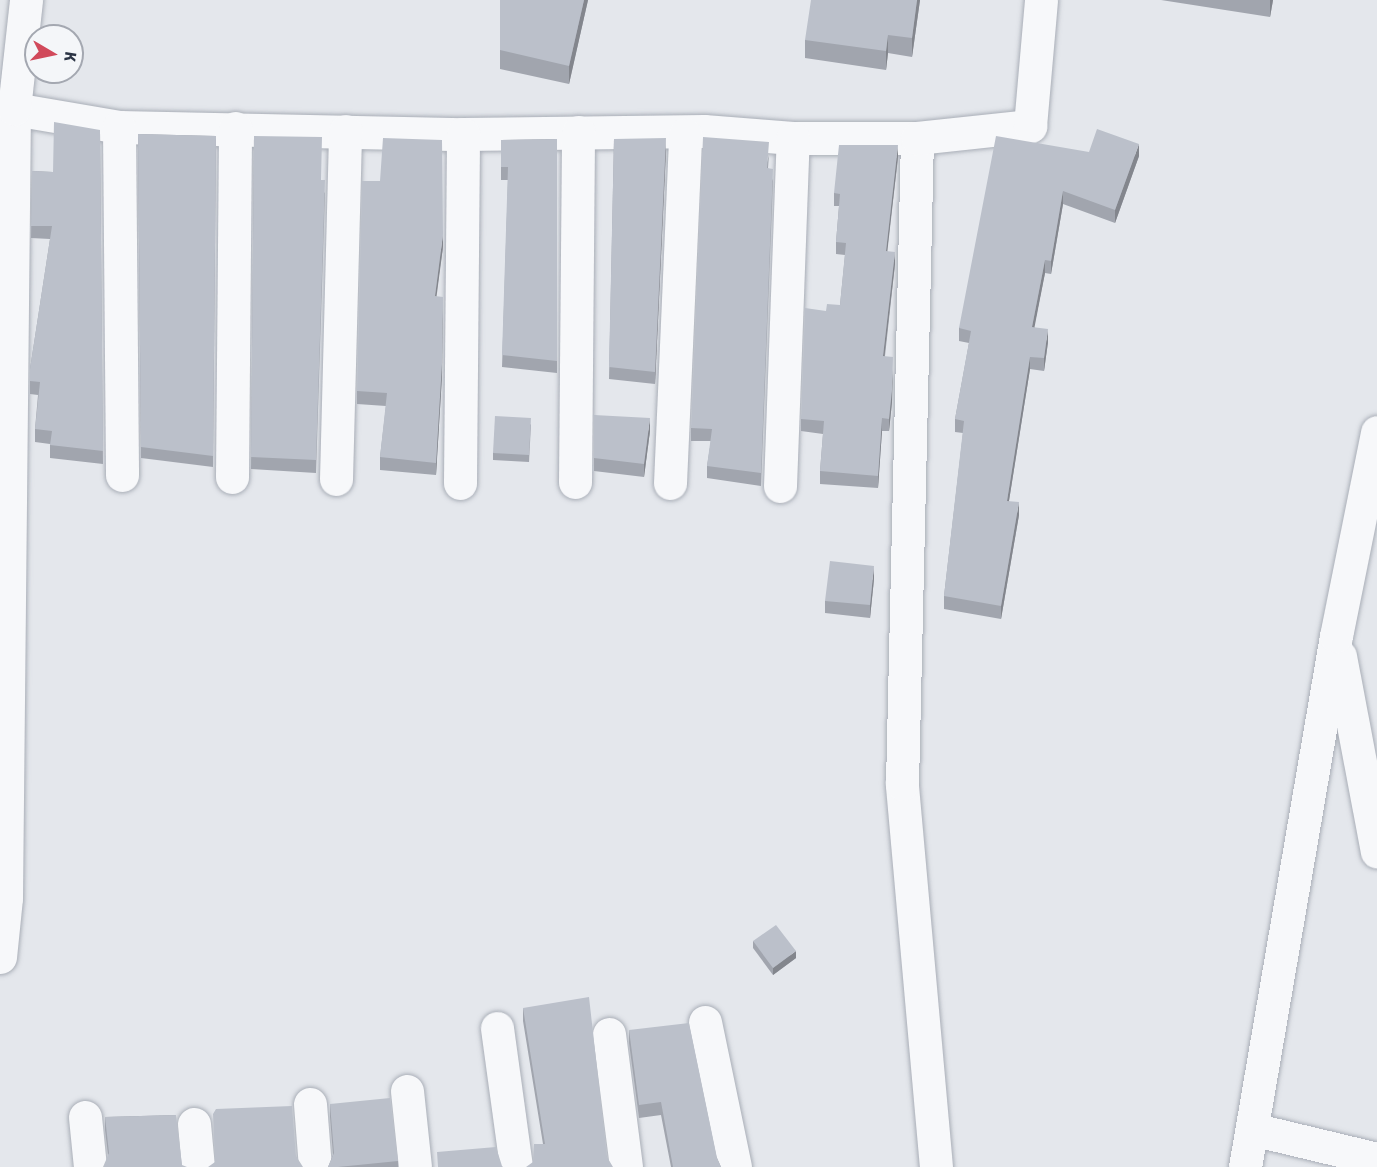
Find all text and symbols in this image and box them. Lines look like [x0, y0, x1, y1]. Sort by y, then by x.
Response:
north arrow [24, 24, 84, 84]
text: K [59, 50, 80, 63]

